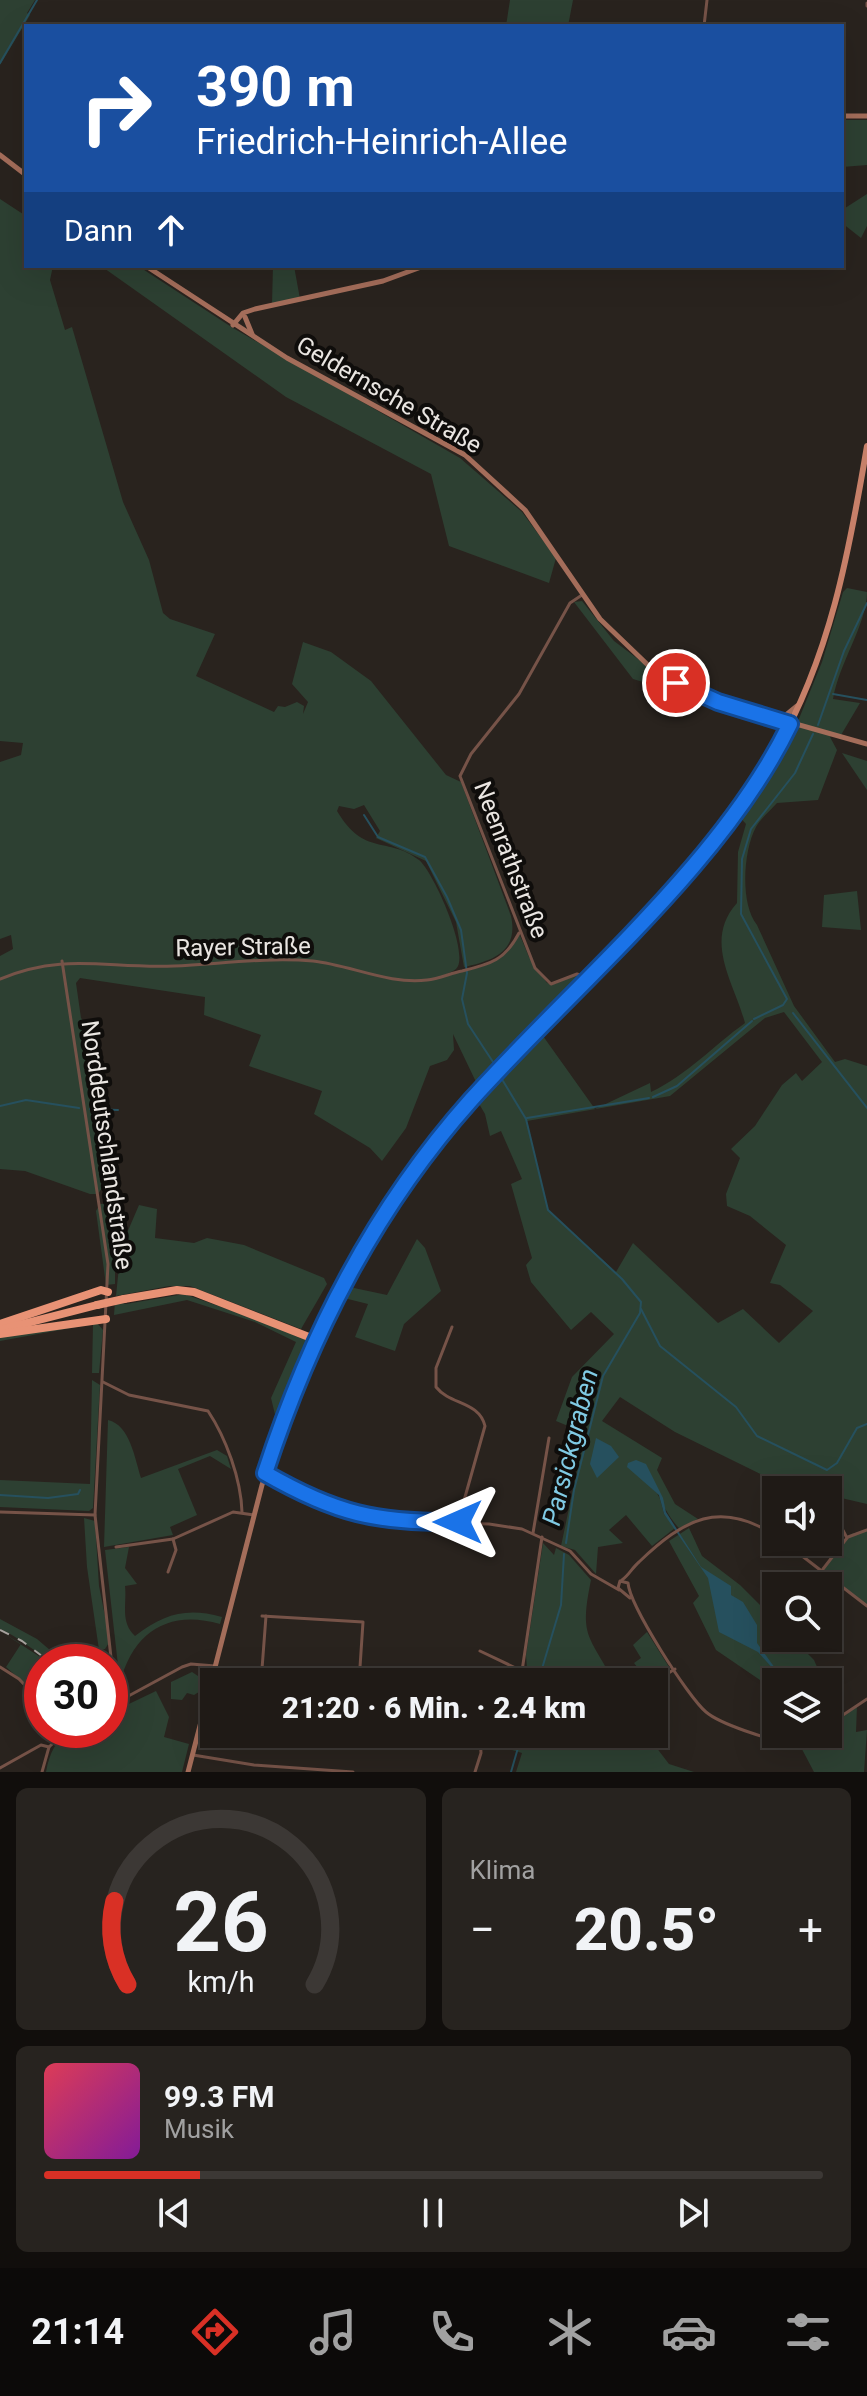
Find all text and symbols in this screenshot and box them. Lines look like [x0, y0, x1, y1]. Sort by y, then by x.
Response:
text: 390 m [196, 54, 355, 120]
icon: right [64, 56, 168, 160]
text: Friedrich-Heinrich-Allee [196, 121, 568, 163]
icon: ahead [149, 208, 193, 252]
text: Dann [64, 213, 133, 248]
street label: Geldernsche Straße [291, 331, 487, 459]
pin [642, 649, 710, 717]
icon: arrive [654, 661, 698, 705]
street label: Neenrathstraße [468, 778, 554, 942]
street label: Rayer Straße [175, 932, 311, 962]
street label: Norddeutschlandstraße [76, 1019, 138, 1271]
water label: Parsickgraben [536, 1366, 604, 1528]
map controls [762, 1476, 842, 1748]
button: sound [762, 1476, 842, 1556]
position arrow [416, 1480, 500, 1564]
button: search [762, 1572, 842, 1652]
speed limit sign: 30 [24, 1644, 128, 1748]
button: layers [762, 1668, 842, 1748]
text: 21:20 · 6 Min. · 2.4 km [282, 1690, 586, 1725]
text: Klima [470, 1855, 535, 1885]
text: 26 [173, 1874, 268, 1971]
text: 20.5° [574, 1894, 719, 1965]
text: − [470, 1904, 495, 1956]
text: + [798, 1904, 823, 1956]
text: km/h [187, 1965, 254, 1999]
text: 99.3 FM [164, 2079, 275, 2114]
text: Musik [164, 2114, 234, 2144]
icon: previous [152, 2191, 196, 2235]
icon: pause [411, 2191, 455, 2235]
icon: next [671, 2191, 715, 2235]
icon: directions [187, 2304, 243, 2360]
icon: music [305, 2304, 361, 2360]
icon: phone [424, 2304, 480, 2360]
icon: climate [542, 2304, 598, 2360]
icon: car [661, 2304, 717, 2360]
icon: filters [780, 2304, 836, 2360]
text: 21:14 [31, 2311, 124, 2353]

